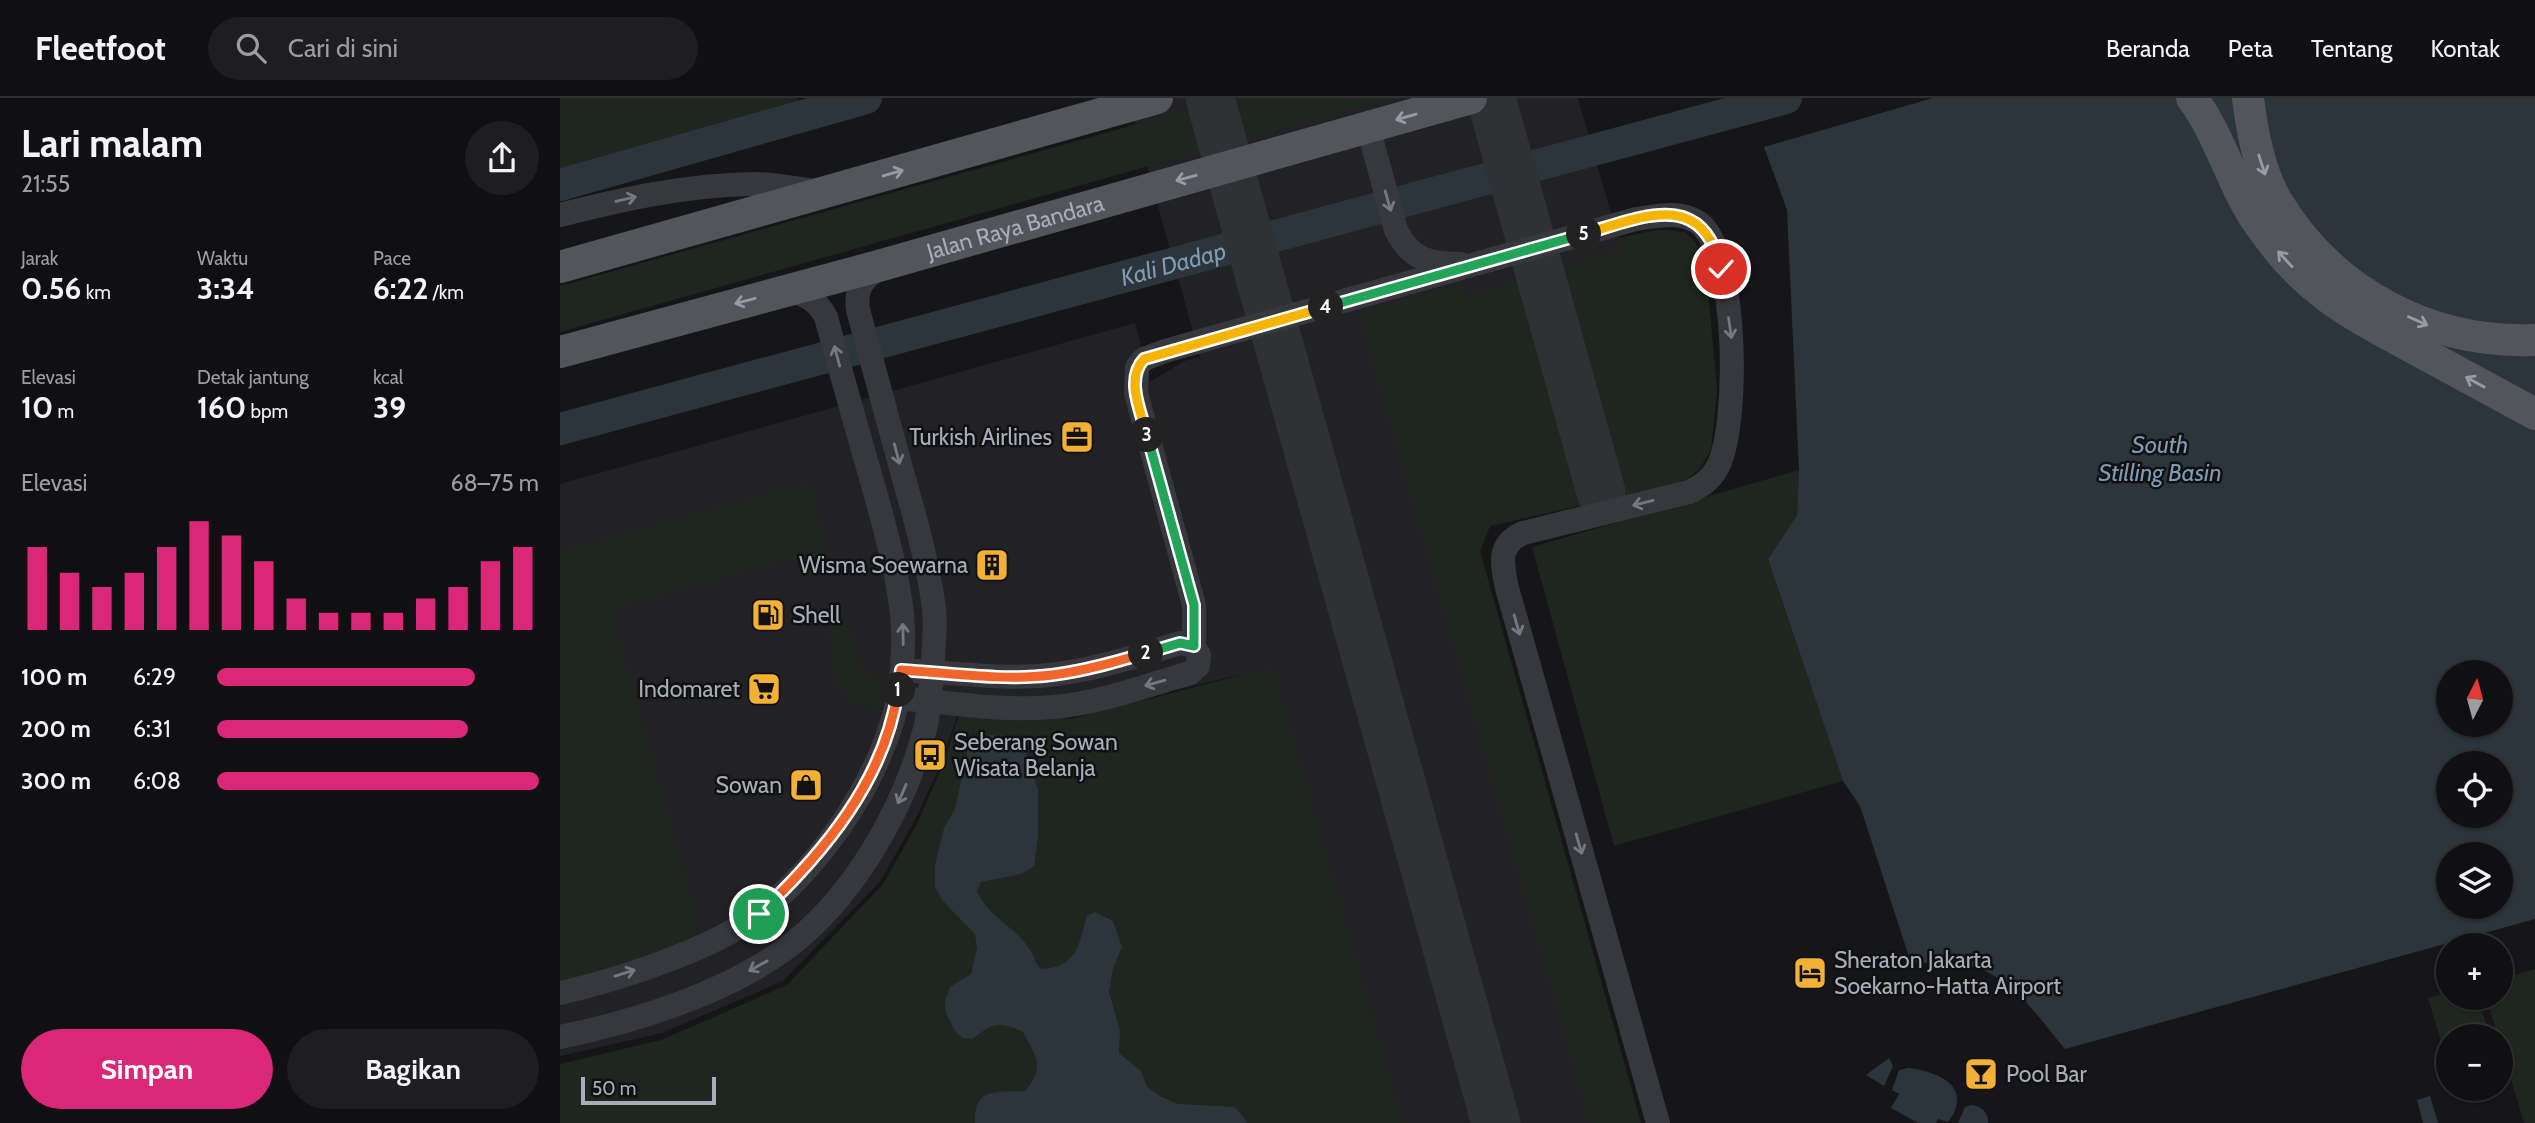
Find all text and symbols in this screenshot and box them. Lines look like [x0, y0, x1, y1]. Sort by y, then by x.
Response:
search box [208, 17, 698, 80]
text: Fleetfoot [35, 28, 166, 68]
icon: search [232, 29, 270, 67]
text: Cari di sini [288, 32, 398, 64]
text: Beranda [2106, 34, 2190, 63]
text: Peta [2228, 34, 2273, 63]
text: Tentang [2311, 34, 2392, 63]
text: Kontak [2430, 34, 2500, 63]
one-way arrow [1395, 111, 1417, 124]
text: Lari malam [21, 120, 203, 167]
button: share [465, 121, 539, 195]
one-way arrow [2257, 153, 2269, 175]
one-way arrow [881, 166, 904, 179]
text: 21:55 [21, 170, 70, 198]
one-way arrow [1176, 172, 1198, 185]
street label: Jalan Raya Bandara [922, 189, 1107, 266]
one-way arrow [1382, 190, 1395, 212]
one-way arrow [614, 191, 637, 205]
pin: 5 [1566, 216, 1602, 252]
text: 5 [1578, 222, 1589, 245]
water label: Kali Dadap [1117, 235, 1229, 292]
pin [1691, 239, 1751, 299]
text: Jarak [21, 247, 58, 270]
text: Waktu [197, 247, 248, 270]
text: Pace [373, 247, 411, 270]
icon: check [1702, 250, 1740, 288]
one-way arrow [2277, 251, 2294, 268]
text: 0.56 [21, 270, 81, 307]
text: 3:34 [197, 270, 255, 307]
text: 6:22 [373, 270, 428, 307]
text: km [81, 281, 111, 304]
text: /km [428, 281, 464, 304]
pin: 4 [1308, 290, 1344, 325]
text: 4 [1320, 295, 1331, 318]
one-way arrow [734, 296, 756, 309]
one-way arrow [2406, 315, 2428, 328]
one-way arrow [1724, 316, 1737, 339]
one-way arrow [830, 345, 843, 367]
text: Elevasi [21, 366, 76, 389]
text: Detak jantung [197, 366, 309, 389]
text: kcal [373, 366, 403, 389]
one-way arrow [2465, 374, 2486, 388]
text: 10 [21, 389, 53, 426]
text: 160 [197, 389, 246, 426]
text: 39 [373, 389, 406, 426]
text: m [53, 400, 74, 423]
text: bpm [246, 400, 288, 423]
office icon: Turkish Airlines [1058, 418, 1096, 456]
pin: 3 [1130, 418, 1164, 452]
place label: Turkish Airlines [909, 423, 1052, 451]
text: 3 [1141, 423, 1152, 446]
water label: South Stilling Basin [2098, 430, 2222, 487]
one-way arrow [891, 442, 904, 464]
text: Elevasi [21, 469, 87, 497]
text: 68–75 m [451, 469, 539, 497]
one-way arrow [1632, 497, 1655, 510]
building icon: Wisma Soewarna [973, 546, 1011, 584]
place label: Wisma Soewarna [799, 551, 968, 579]
fuel station icon: Shell [749, 596, 787, 634]
place label: Shell [792, 601, 841, 629]
one-way arrow [1512, 614, 1525, 636]
one-way arrow [896, 622, 909, 645]
pin: 2 [1128, 636, 1164, 670]
text: 2 [1140, 641, 1151, 664]
north arrow [2436, 660, 2513, 737]
map controls [2436, 660, 2513, 1101]
text: 100 m [21, 663, 87, 691]
text: 6:29 [133, 663, 176, 691]
supermarket icon: Indomaret [745, 670, 783, 708]
pin: 1 [880, 672, 916, 708]
place label: Indomaret [638, 675, 740, 703]
text: 1 [894, 678, 901, 701]
one-way arrow [1145, 678, 1167, 691]
text: 200 m [21, 715, 91, 743]
text: 6:31 [133, 715, 171, 743]
place label: Seberang Sowan Wisata Belanja [954, 728, 1118, 782]
bus stop icon: Seberang Sowan Wisata Belanja [911, 736, 949, 774]
button: locate [2436, 751, 2513, 828]
shop icon: Sowan [787, 766, 825, 804]
text: 300 m [21, 767, 91, 795]
text: 6:08 [133, 767, 181, 795]
place label: Sowan [716, 771, 782, 799]
one-way arrow [895, 783, 908, 805]
one-way arrow [1574, 833, 1587, 855]
button: layers [2436, 842, 2513, 919]
pin [729, 884, 789, 944]
icon: arrive [740, 895, 778, 933]
button: + [2436, 933, 2513, 1010]
place label: Sheraton Jakarta Soekarno-Hatta Airport [1834, 946, 2061, 1000]
hotel icon: Sheraton Jakarta Soekarno-Hatta Airport [1791, 954, 1829, 992]
one-way arrow [748, 960, 769, 973]
one-way arrow [614, 966, 636, 979]
button: − [2436, 1024, 2513, 1101]
button: Simpan [21, 1029, 273, 1109]
button: Bagikan [287, 1029, 539, 1109]
bar icon: Pool Bar [1962, 1055, 2000, 1093]
place label: Pool Bar [2006, 1060, 2088, 1088]
scale bar [581, 1074, 716, 1106]
text: 50 m [592, 1077, 636, 1100]

